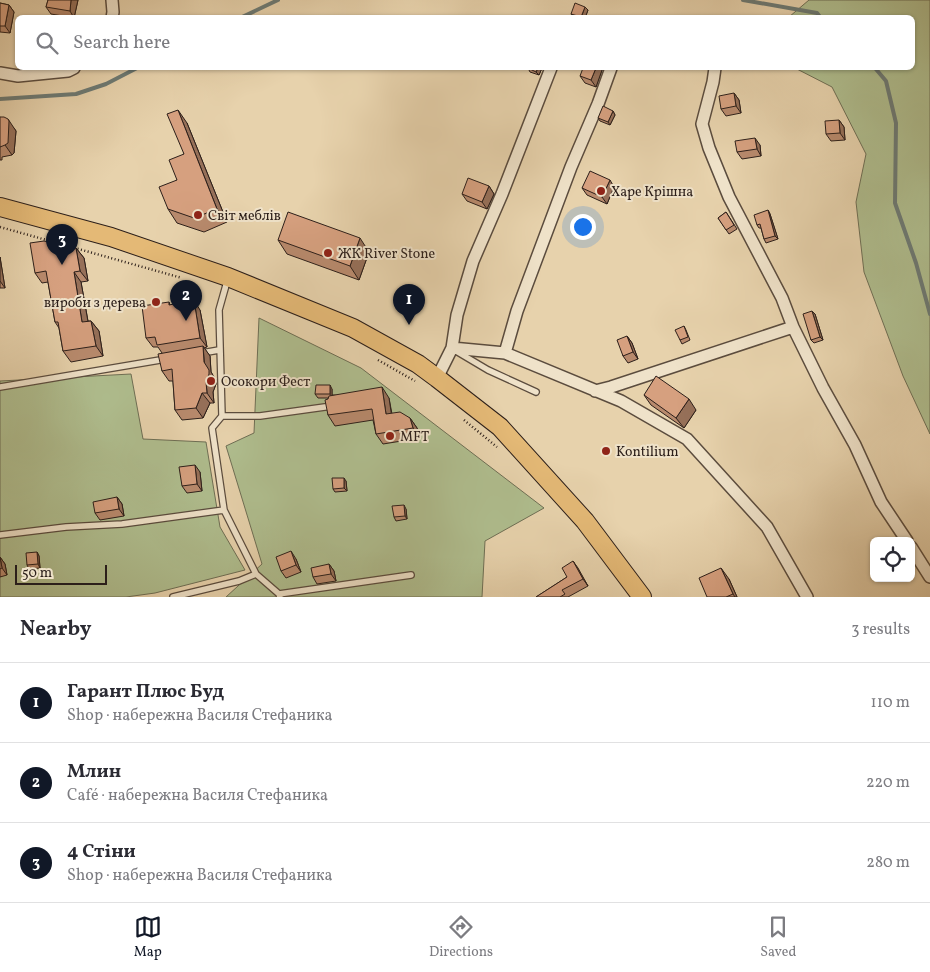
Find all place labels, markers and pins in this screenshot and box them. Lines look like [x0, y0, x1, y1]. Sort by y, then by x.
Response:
place label: Харе Крішна [611, 183, 693, 202]
marker: Харе Крішна [595, 185, 607, 197]
place label: Світ меблів [208, 207, 281, 226]
marker: Світ меблів [192, 209, 204, 221]
pin: 3 [46, 224, 78, 265]
place label: ЖК River Stone [338, 245, 436, 264]
marker: ЖК River Stone [322, 247, 334, 259]
pin: 2 [170, 280, 202, 321]
pin: 1 [393, 284, 425, 325]
place label: вироби з дерева [44, 294, 146, 313]
marker: вироби з дерева [150, 296, 162, 308]
place label: Осокори Фест [221, 373, 310, 392]
marker: Осокори Фест [205, 375, 217, 387]
place label: MFT [400, 428, 429, 447]
marker: MFT [384, 430, 396, 442]
place label: Kontilium [616, 443, 679, 462]
marker: Kontilium [600, 445, 612, 457]

